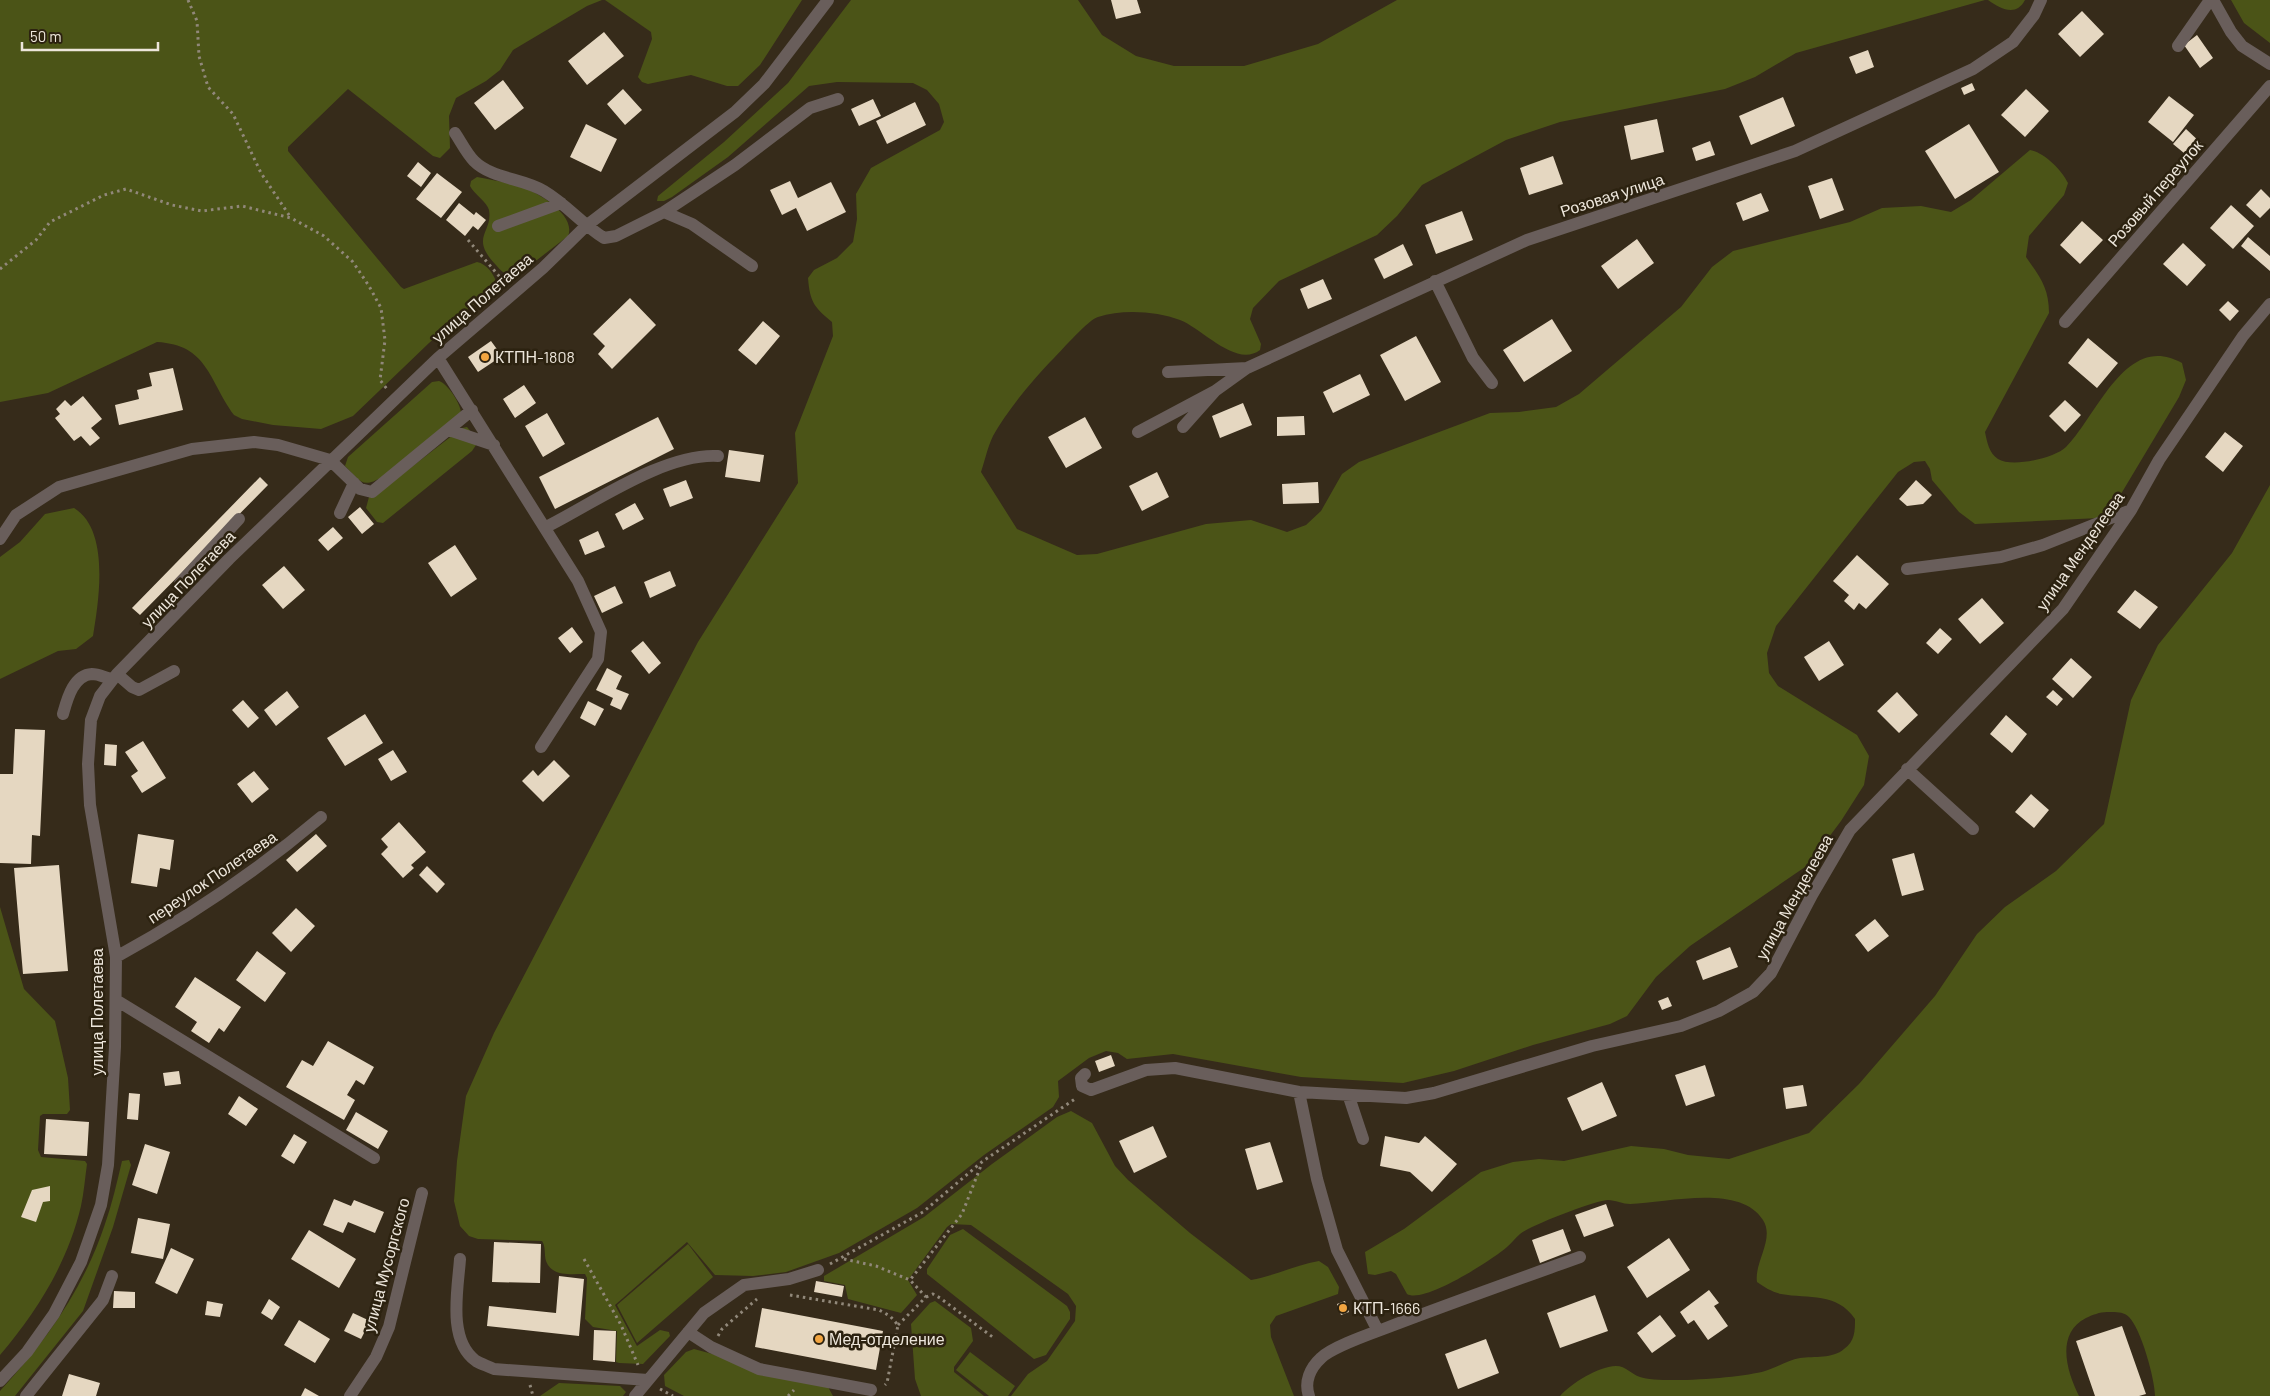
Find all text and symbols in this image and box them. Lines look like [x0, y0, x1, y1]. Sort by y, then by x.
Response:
scale bar [22, 20, 159, 52]
text: 50 m [30, 27, 62, 45]
street label: Розовый переулок [2103, 135, 2207, 250]
street label: Розовая улица [1558, 169, 1666, 220]
street label: улица Полетаева [427, 249, 536, 346]
place label: КТПН-1808 [495, 347, 575, 366]
marker: КТПН-1808 [479, 351, 491, 363]
street label: улица Менделеева [2032, 488, 2128, 614]
street label: улица Полетаева [137, 526, 239, 631]
street label: переулок Полетаева [144, 826, 280, 927]
street label: улица Менделеева [1751, 831, 1836, 963]
street label: улица Полетаева [87, 948, 106, 1076]
street label: улица Мусоргского [358, 1195, 413, 1334]
place label: КТП-1666 [1353, 1298, 1420, 1317]
marker: КТП-1666 [1337, 1302, 1349, 1314]
place label: Мед-отделение [829, 1329, 945, 1348]
marker: Мед-отделение [813, 1333, 825, 1345]

